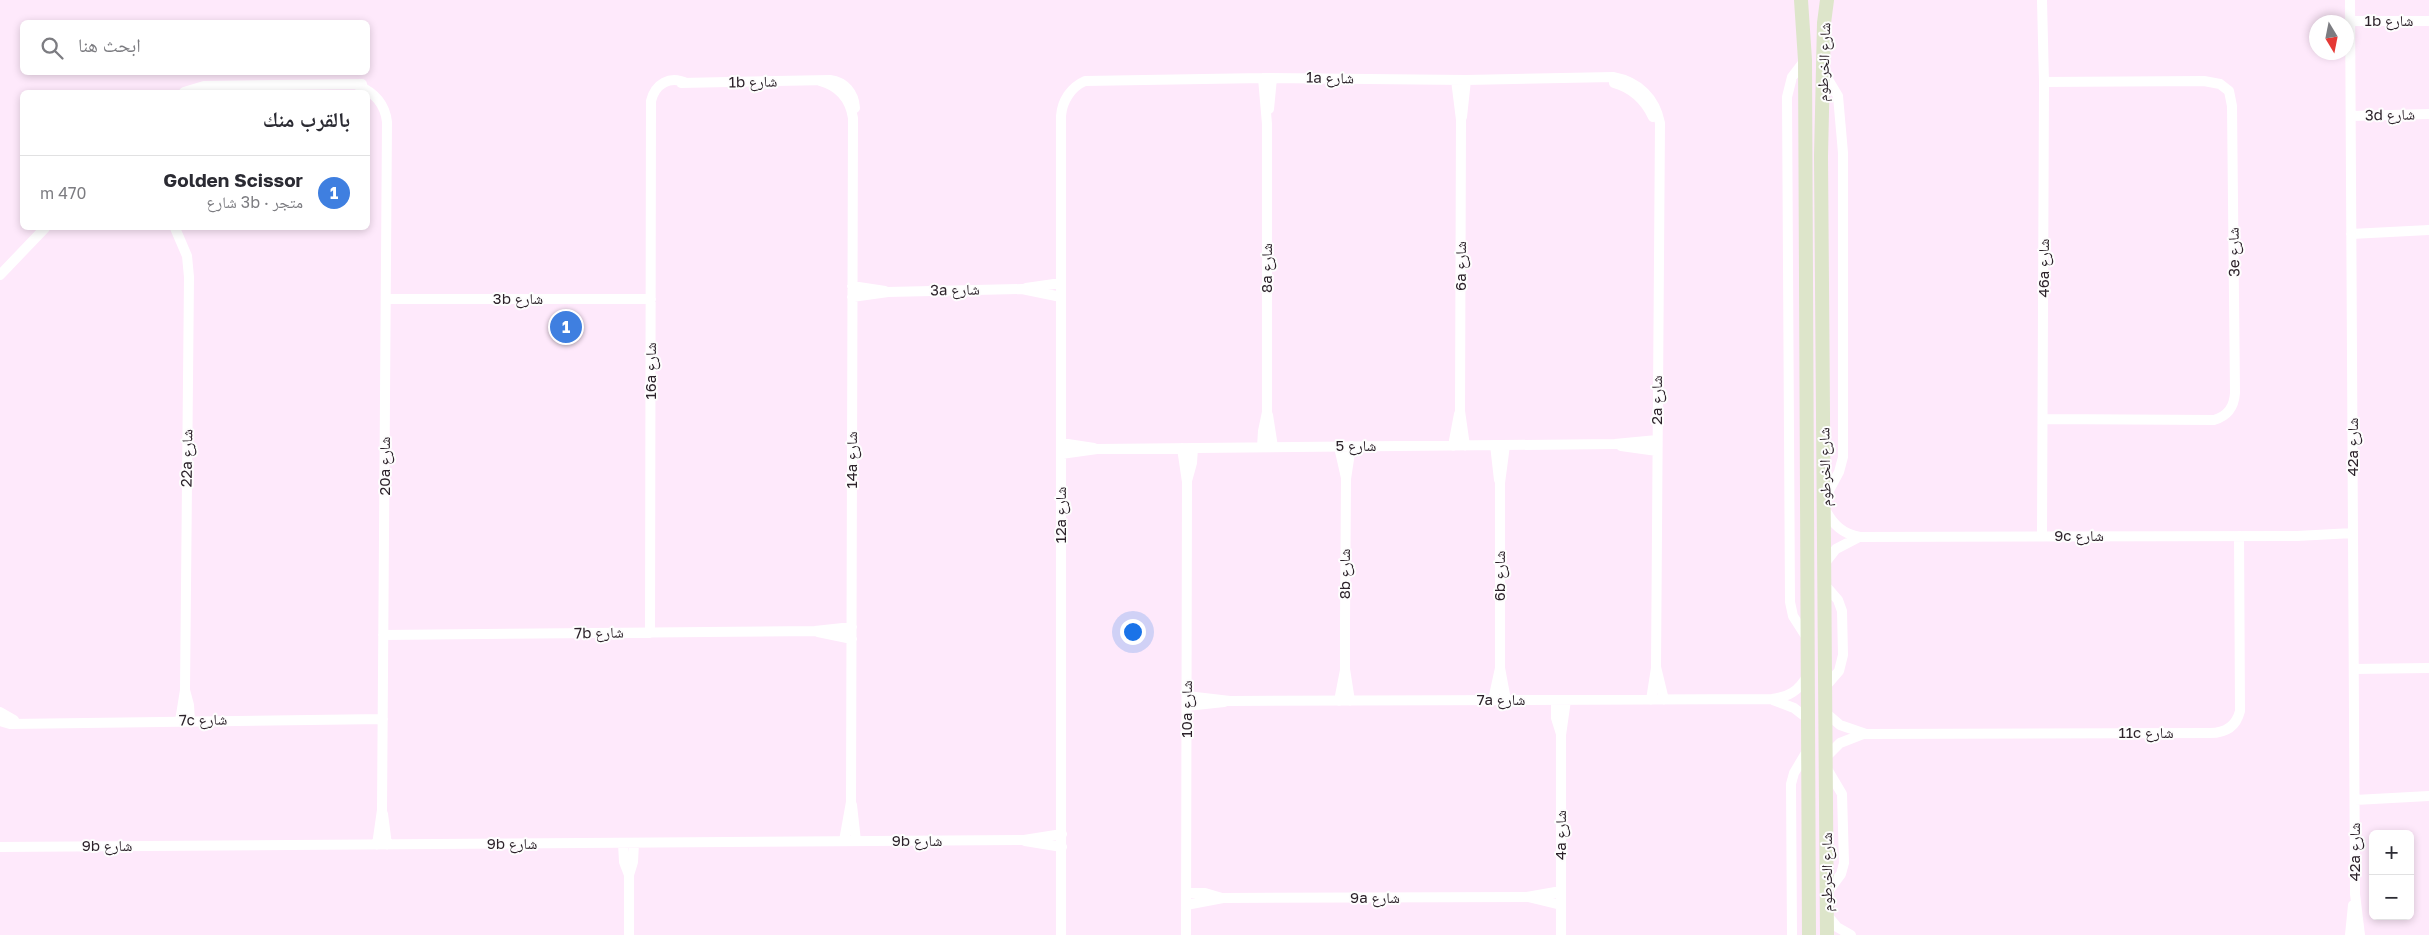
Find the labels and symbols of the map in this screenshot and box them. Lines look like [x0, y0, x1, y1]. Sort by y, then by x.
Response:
street label: 1b شارع [2365, 11, 2414, 31]
north arrow [2309, 15, 2354, 60]
street label: شارع الخرطوم [1813, 22, 1835, 102]
street label: 1a شارع [1306, 68, 1354, 88]
street label: 1b شارع [728, 72, 778, 92]
street label: 3d شارع [2365, 105, 2415, 125]
street label: 3e شارع [2224, 227, 2244, 277]
street label: 46a شارع [2034, 238, 2054, 297]
street label: 6a شارع [1451, 241, 1471, 291]
street label: 8a شارع [1257, 243, 1277, 293]
street label: 3a شارع [930, 280, 980, 300]
street label: 3b شارع [493, 289, 543, 309]
pin: 1 [550, 308, 582, 346]
street label: 16a شارع [641, 342, 661, 400]
street label: 2a شارع [1647, 375, 1667, 425]
street label: 42a شارع [2343, 418, 2363, 476]
street label: شارع الخرطوم [1814, 427, 1836, 507]
street label: 22a شارع [176, 429, 198, 487]
street label: 14a شارع [842, 431, 862, 489]
street label: 20a شارع [375, 436, 395, 495]
street label: شارع 5 [1336, 436, 1377, 456]
street label: 12a شارع [1051, 487, 1071, 543]
street label: 9c شارع [2054, 526, 2104, 546]
street label: 8b شارع [1335, 549, 1355, 599]
street label: 6b شارع [1490, 551, 1510, 601]
your location [1120, 619, 1146, 645]
street label: 7b شارع [574, 623, 624, 643]
street label: 10a شارع [1177, 680, 1197, 738]
street label: 7a شارع [1477, 690, 1525, 710]
street label: 7c شارع [179, 710, 228, 730]
street label: 11c شارع [2119, 723, 2174, 743]
street label: 4a شارع [1551, 810, 1571, 860]
street label: 42a شارع [2345, 823, 2365, 881]
street label: 9b شارع [892, 831, 942, 851]
street label: شارع الخرطوم [1817, 832, 1837, 912]
street label: 9b شارع [487, 834, 537, 854]
street label: 9b شارع [82, 836, 132, 856]
street label: 9a شارع [1350, 888, 1400, 908]

